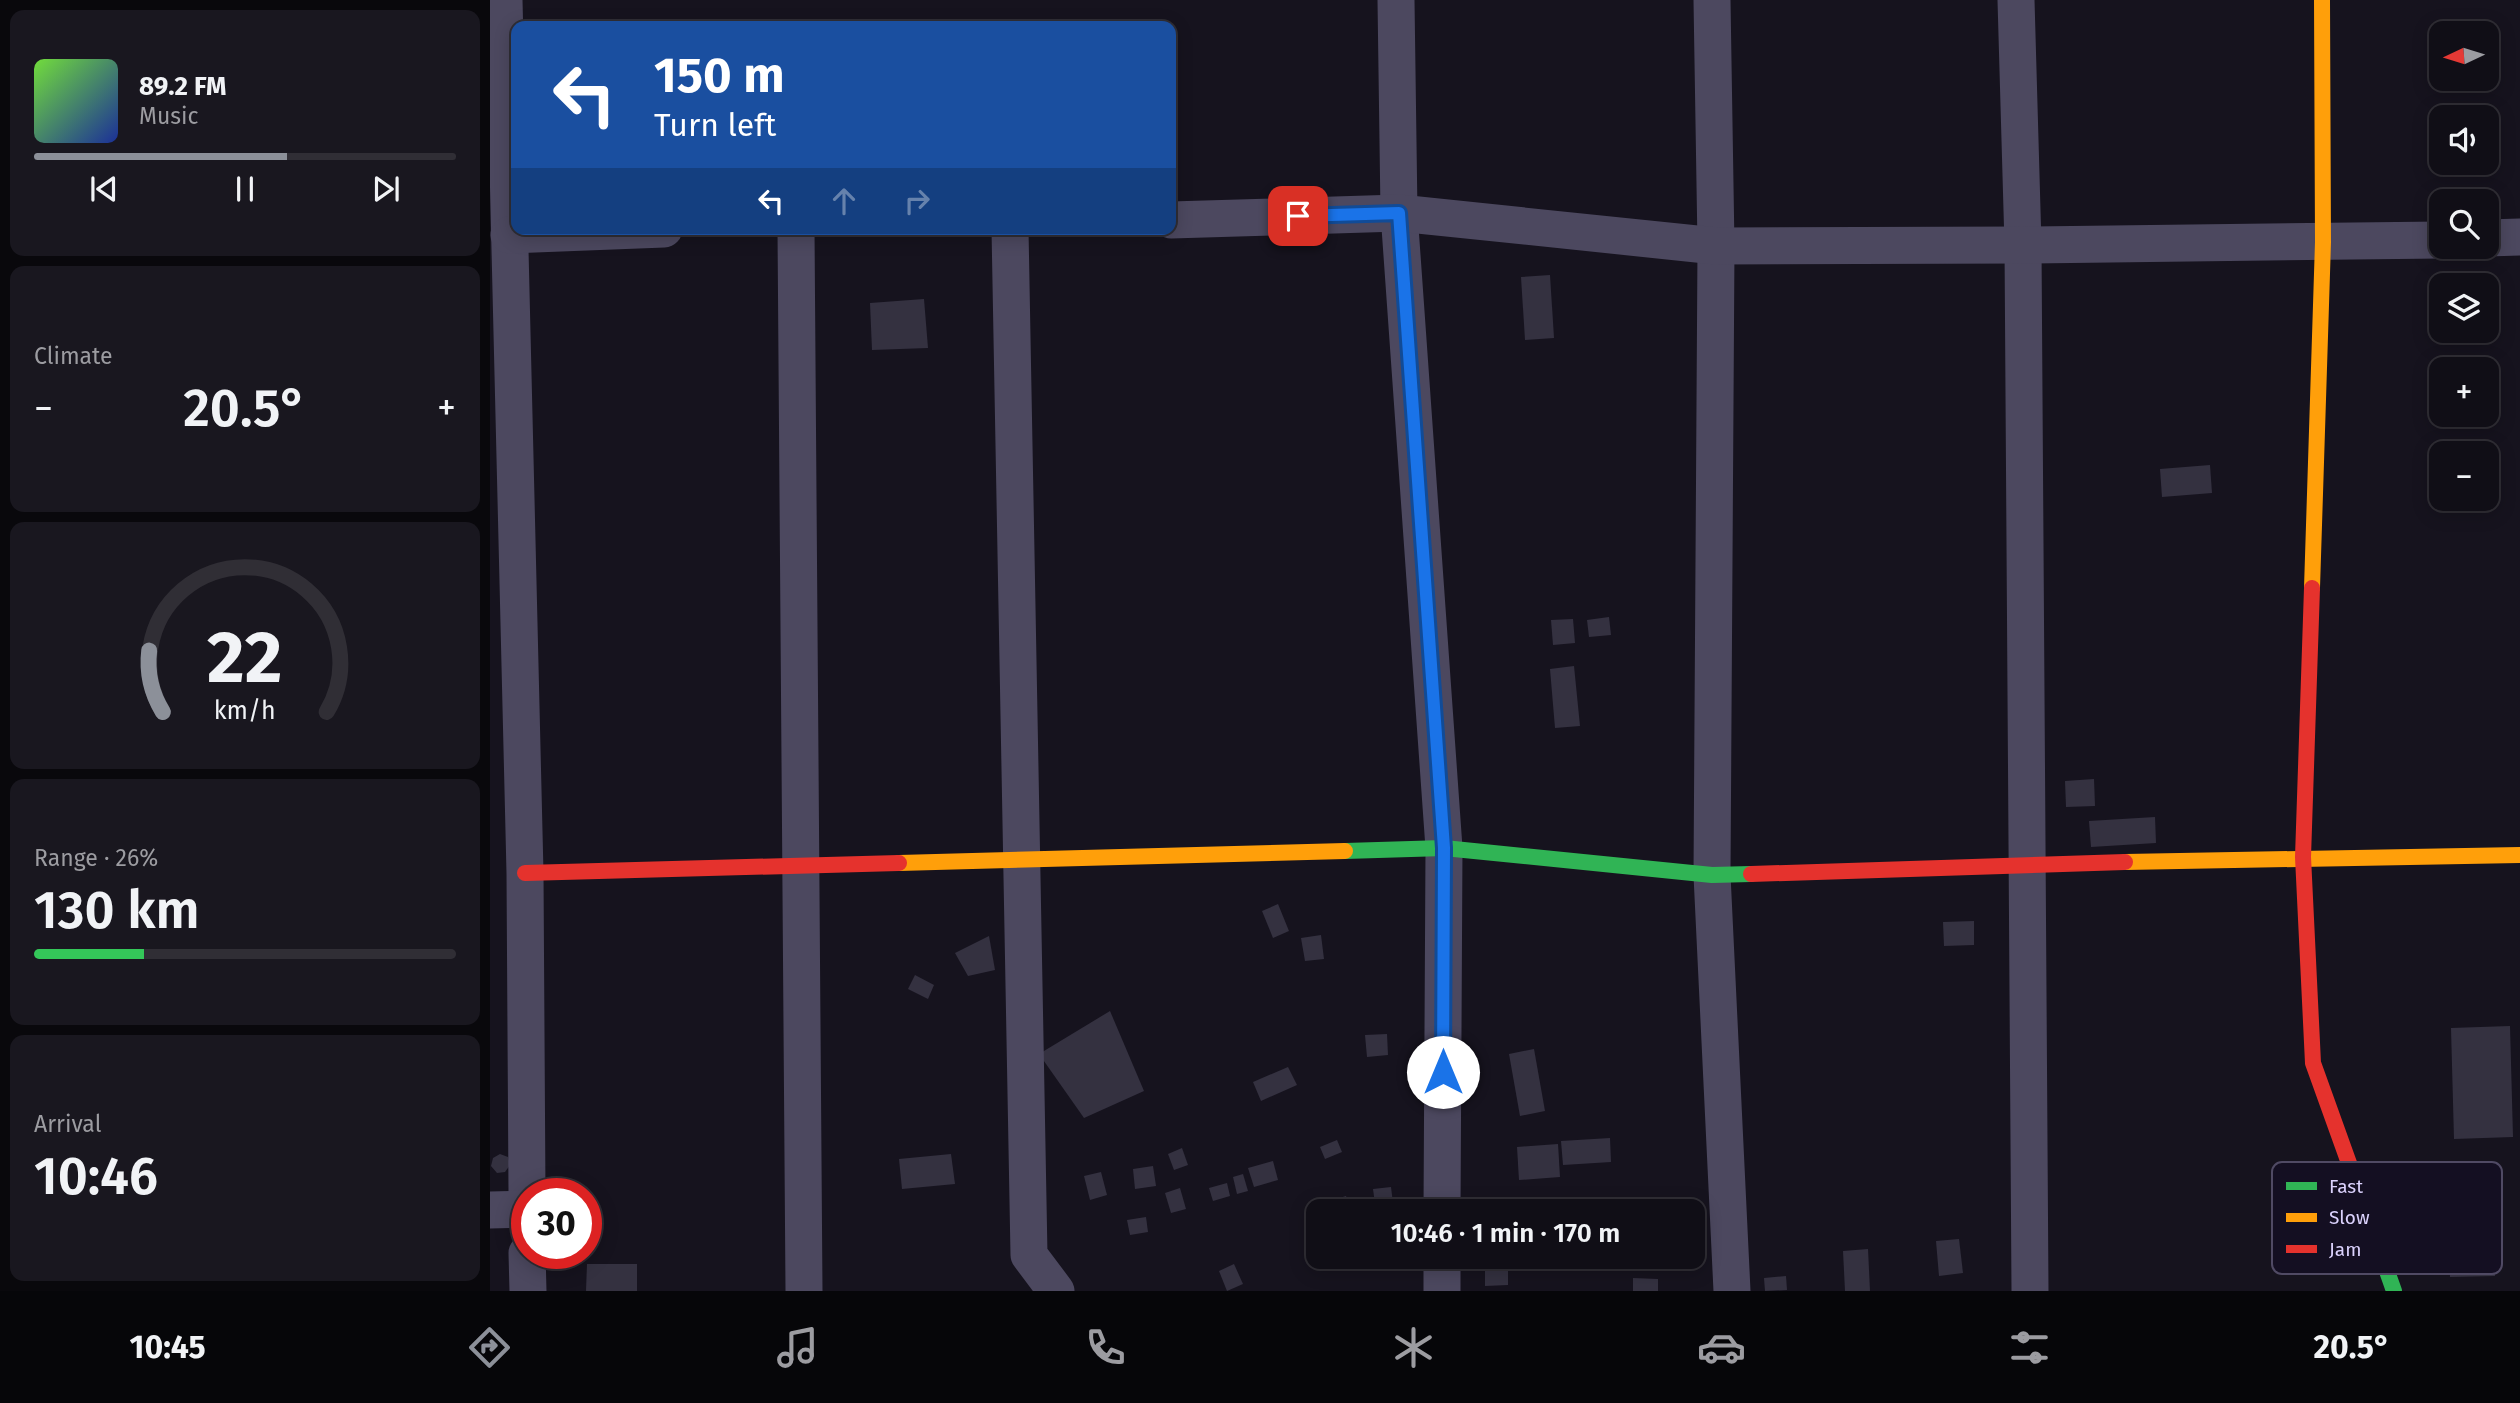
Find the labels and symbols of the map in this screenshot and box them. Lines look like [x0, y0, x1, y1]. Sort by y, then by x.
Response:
north arrow [2429, 21, 2499, 91]
pin [1268, 186, 1328, 246]
position arrow [1406, 1035, 1480, 1109]
legend [2272, 1162, 2502, 1274]
text: Fast [2329, 1175, 2363, 1198]
speed limit sign: 30 [511, 1178, 602, 1269]
text: Slow [2329, 1206, 2370, 1229]
text: Jam [2329, 1238, 2361, 1261]

